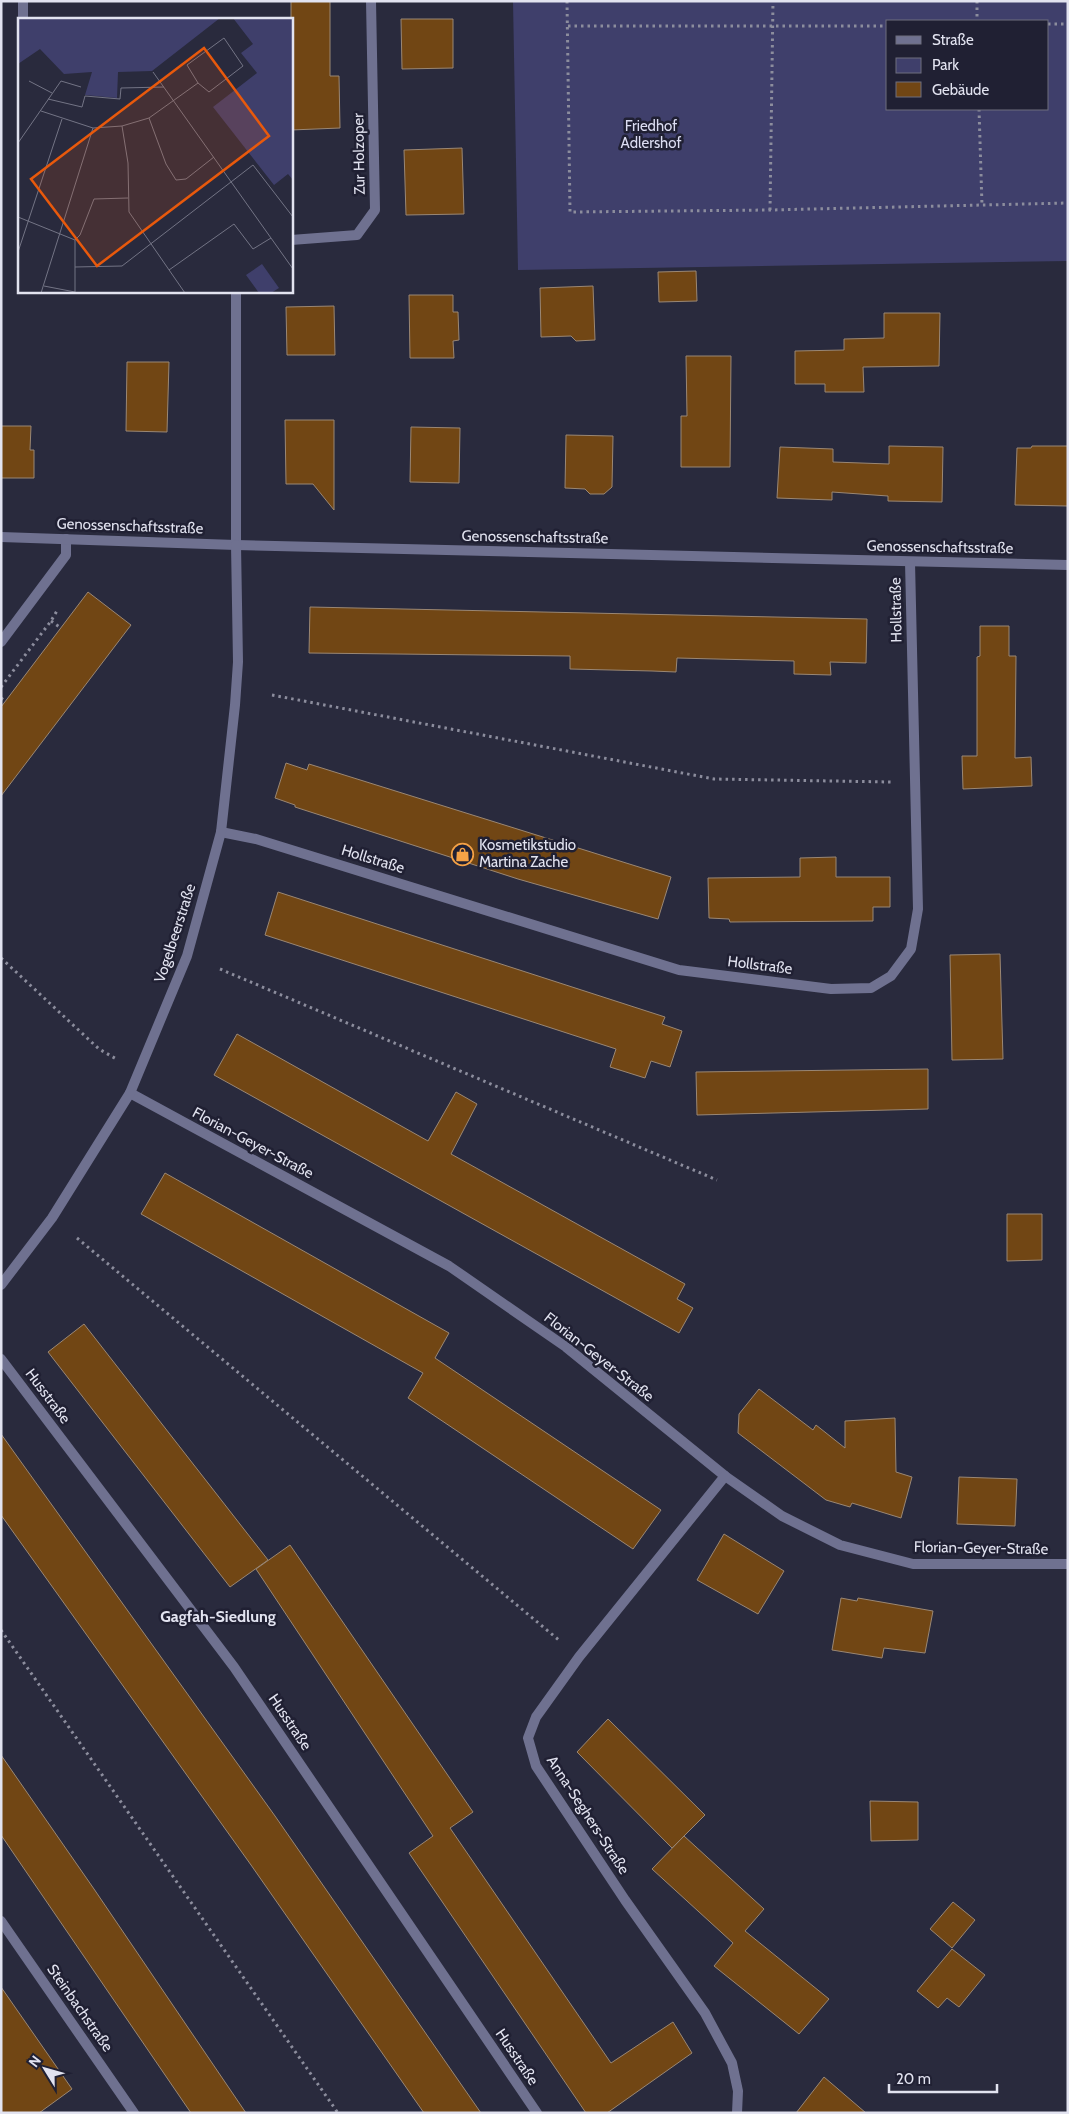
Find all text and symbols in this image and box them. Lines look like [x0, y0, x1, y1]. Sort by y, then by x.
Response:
inset map [18, 18, 292, 292]
legend [886, 20, 1049, 110]
text: Straße [932, 31, 974, 49]
text: Park [932, 56, 959, 74]
text: Gebäude [932, 81, 989, 99]
street label: Zur Holzoper [349, 113, 369, 195]
park label: Friedhof Adlershof [621, 117, 681, 152]
street label: Genossenschaftsstraße [56, 514, 204, 538]
street label: Genossenschaftsstraße [462, 527, 609, 547]
street label: Genossenschaftsstraße [867, 537, 1014, 557]
street label: Hollstraße [886, 577, 906, 643]
place label: Kosmetikstudio Martina Zache [479, 836, 576, 871]
street label: Hollstraße [339, 841, 407, 877]
shop icon: Kosmetikstudio Martina Zache [451, 842, 475, 866]
street label: Vogelbeerstraße [151, 881, 200, 985]
street label: Hollstraße [727, 952, 794, 978]
street label: Florian-Geyer-Straße [189, 1104, 317, 1183]
street label: Florian-Geyer-Straße [541, 1309, 658, 1406]
street label: Husstraße [22, 1365, 75, 1427]
street label: Florian-Geyer-Straße [914, 1538, 1049, 1558]
district label: Gagfah-Siedlung [160, 1607, 276, 1626]
street label: Husstraße [265, 1690, 315, 1754]
street label: Anna-Seghers-Straße [543, 1752, 633, 1878]
street label: Steinbachstraße [43, 1961, 117, 2055]
street label: Husstraße [492, 2025, 542, 2089]
north arrow [20, 2044, 70, 2094]
text: N [24, 2052, 45, 2071]
scale bar [889, 2062, 996, 2094]
text: 20 m [896, 2070, 931, 2088]

